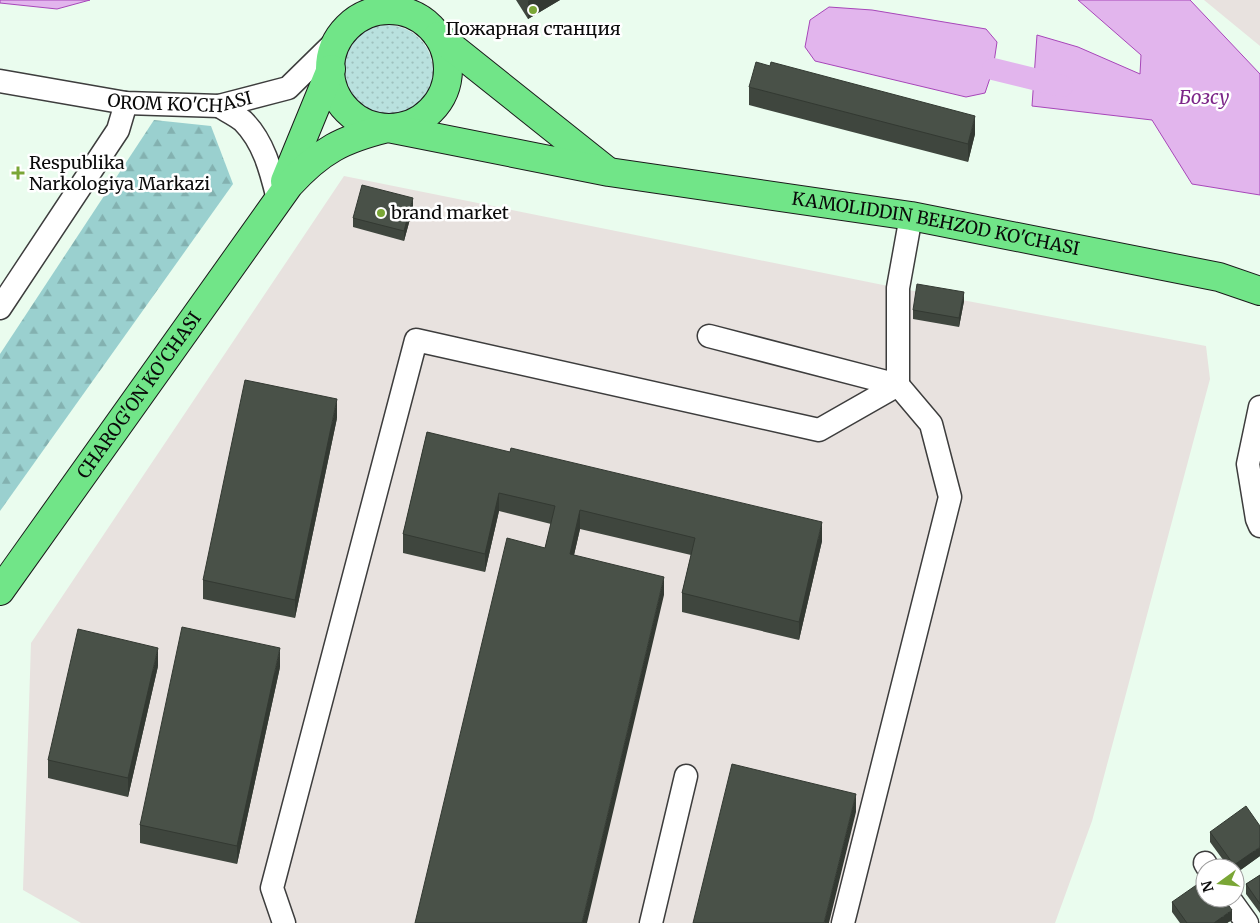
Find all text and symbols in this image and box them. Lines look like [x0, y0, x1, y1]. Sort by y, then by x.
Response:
marker: Пожарная станция [527, 4, 539, 16]
place label: Пожарная станция [445, 17, 621, 40]
water label: Бозсу [1179, 85, 1229, 109]
street label: OROM KO'CHASI [106, 86, 255, 117]
place label: Respublika Narkologiya Markazi [29, 151, 210, 195]
marker: Respublika Narkologiya Markazi [11, 166, 25, 180]
street label: KAMOLIDDIN BEHZOD KO'CHASI [790, 187, 1082, 260]
place label: brand market [390, 201, 509, 224]
marker: brand market [375, 207, 387, 219]
street label: CHAROG'ON KO'CHASI [72, 307, 206, 483]
north arrow [1195, 858, 1245, 908]
text: N [1197, 879, 1218, 894]

